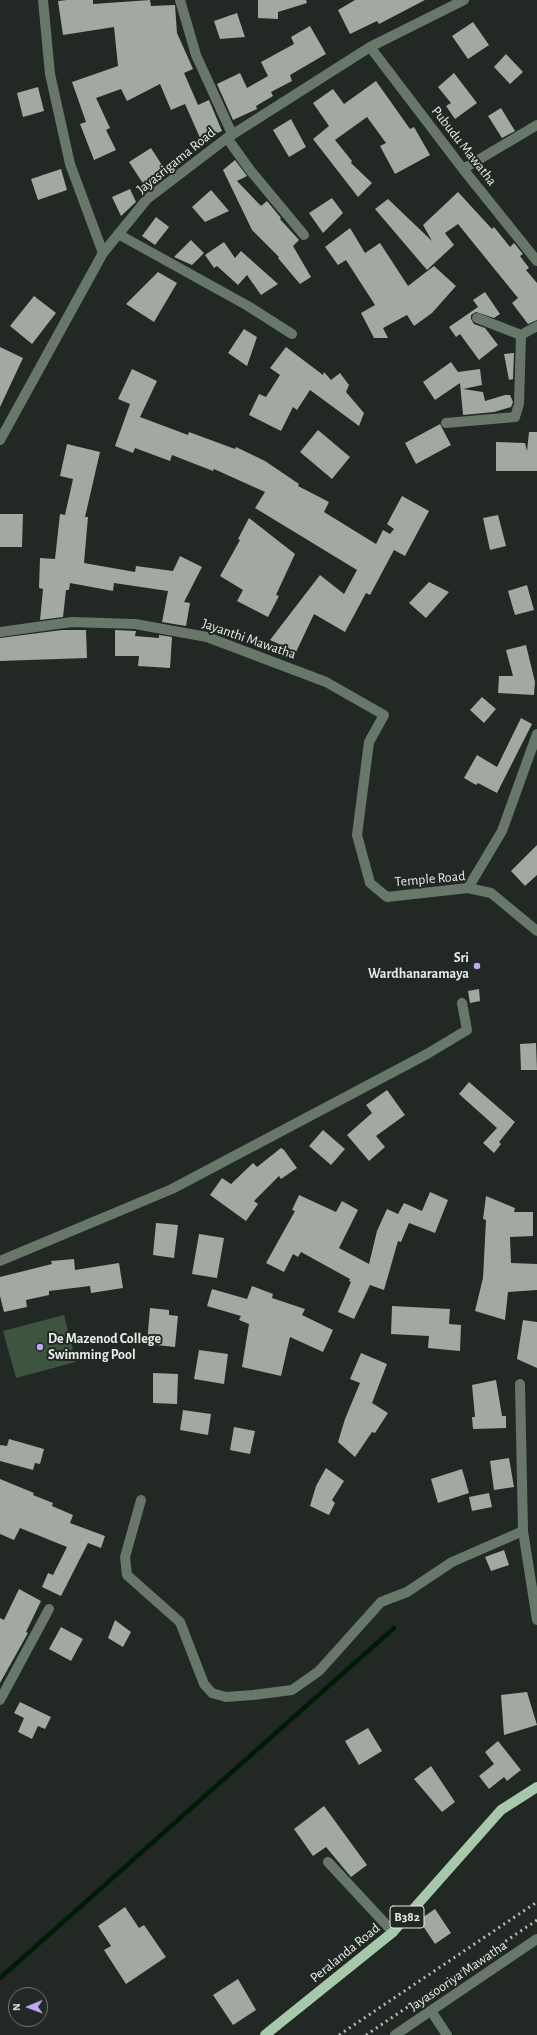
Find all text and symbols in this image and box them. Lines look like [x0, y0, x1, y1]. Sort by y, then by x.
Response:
street label: Pubudu Mawatha [428, 103, 500, 189]
street label: Jayasrigama Road [133, 124, 219, 198]
street label: Jayanthi Mawatha [200, 615, 298, 663]
street label: Temple Road [394, 868, 466, 890]
place label: Sri Wardhanaramaya [368, 950, 469, 982]
marker: Sri Wardhanaramaya [472, 961, 482, 971]
place label: De Mazenod College Swimming Pool [48, 1331, 161, 1364]
marker: De Mazenod College Swimming Pool [35, 1342, 45, 1352]
road number: B382 [390, 1906, 424, 1928]
street label: Peralanda Road [307, 1920, 383, 1986]
street label: Jayasooriya Mawatha [406, 1937, 510, 2015]
north arrow [8, 1987, 48, 2027]
text: N [11, 2003, 22, 2011]

